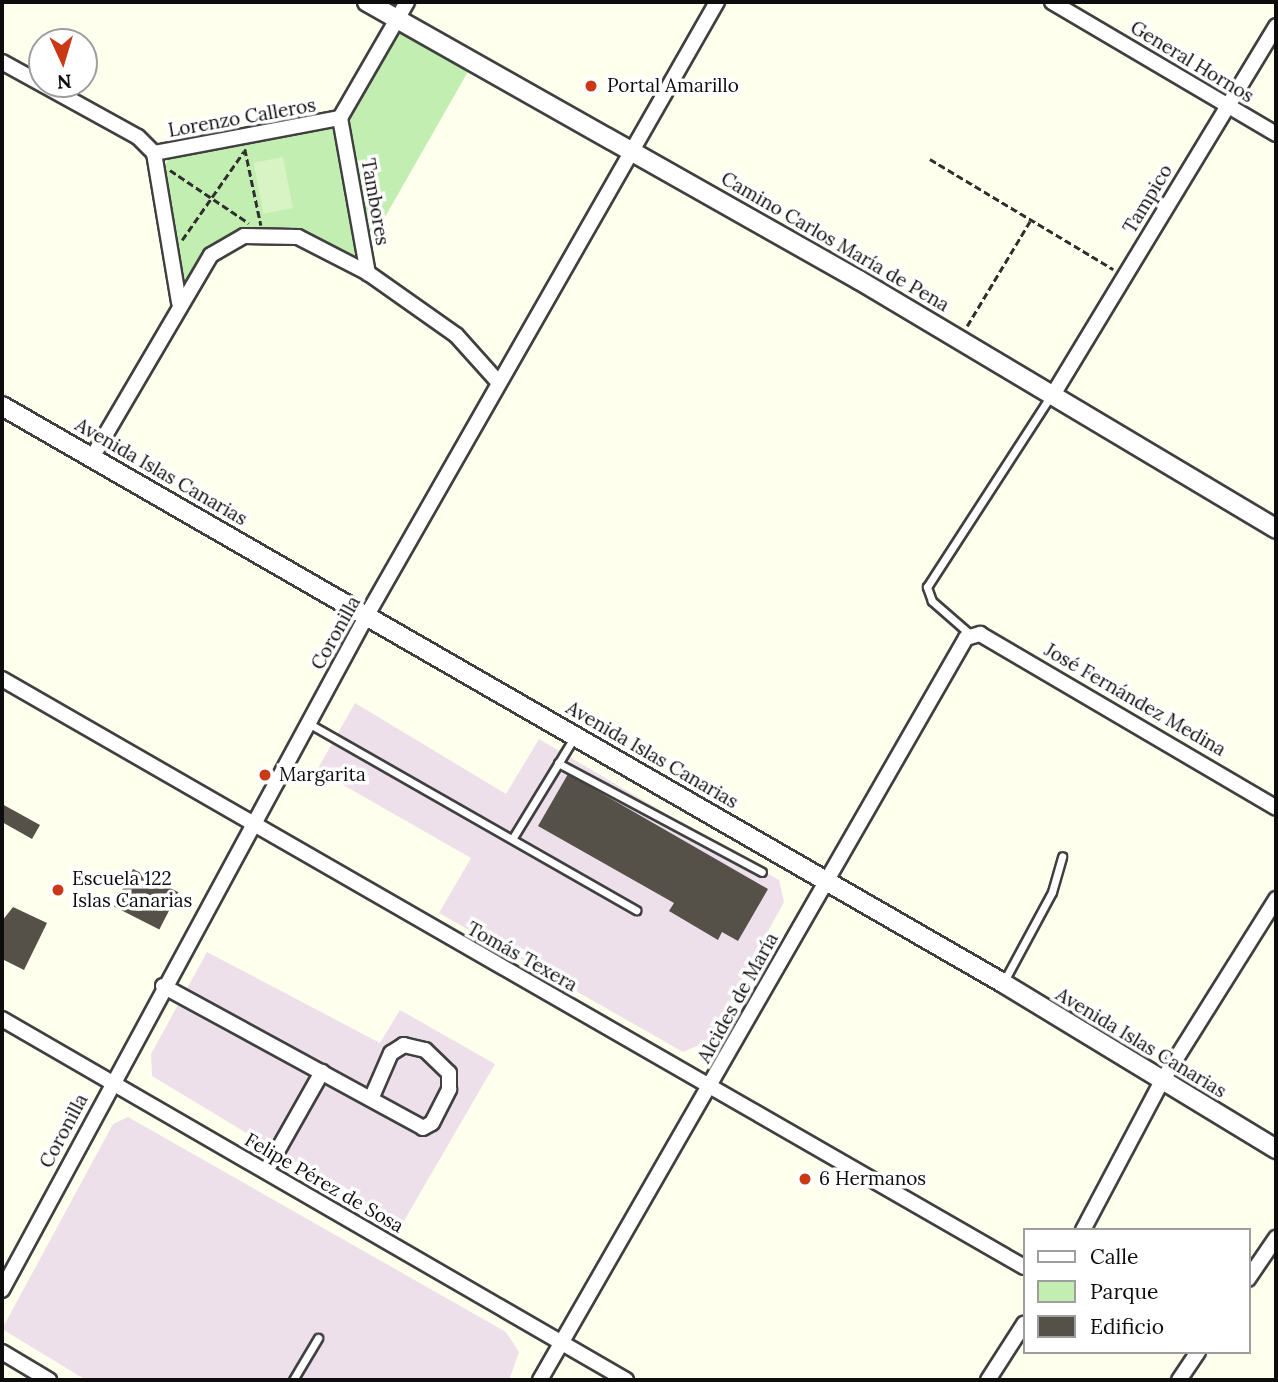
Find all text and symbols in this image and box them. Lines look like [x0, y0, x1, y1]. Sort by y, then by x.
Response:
street label: General Hornos [1126, 16, 1258, 108]
north arrow [28, 28, 98, 98]
text: N [56, 69, 72, 94]
place label: Portal Amarillo [607, 75, 739, 97]
marker: Portal Amarillo [581, 76, 601, 96]
street label: Lorenzo Calleros [166, 94, 318, 142]
street label: Tambores [356, 157, 394, 247]
street label: Tampico [1119, 160, 1177, 238]
street label: Camino Carlos María de Pena [717, 167, 953, 317]
street label: Avenida Islas Canarias [71, 413, 251, 531]
street label: Coronilla [306, 592, 366, 674]
street label: José Fernández Medina [1040, 639, 1230, 761]
street label: Avenida Islas Canarias [562, 696, 742, 814]
place label: Margarita [279, 764, 366, 786]
marker: Margarita [257, 767, 273, 783]
place label: Escuela 122 Islas Canarias [72, 868, 192, 912]
marker: Escuela 122 Islas Canarias [50, 882, 66, 898]
street label: Tomás Texera [463, 917, 581, 997]
street label: Alcides de María [693, 929, 783, 1067]
street label: Avenida Islas Canarias [1052, 983, 1230, 1103]
street label: Coronilla [35, 1090, 93, 1172]
street label: Felipe Pérez de Sosa [241, 1128, 407, 1238]
place label: 6 Hermanos [819, 1168, 926, 1190]
marker: 6 Hermanos [797, 1171, 813, 1187]
legend [1023, 1228, 1250, 1354]
text: Calle [1090, 1243, 1138, 1270]
text: Parque [1090, 1278, 1158, 1305]
text: Edificio [1090, 1313, 1164, 1340]

